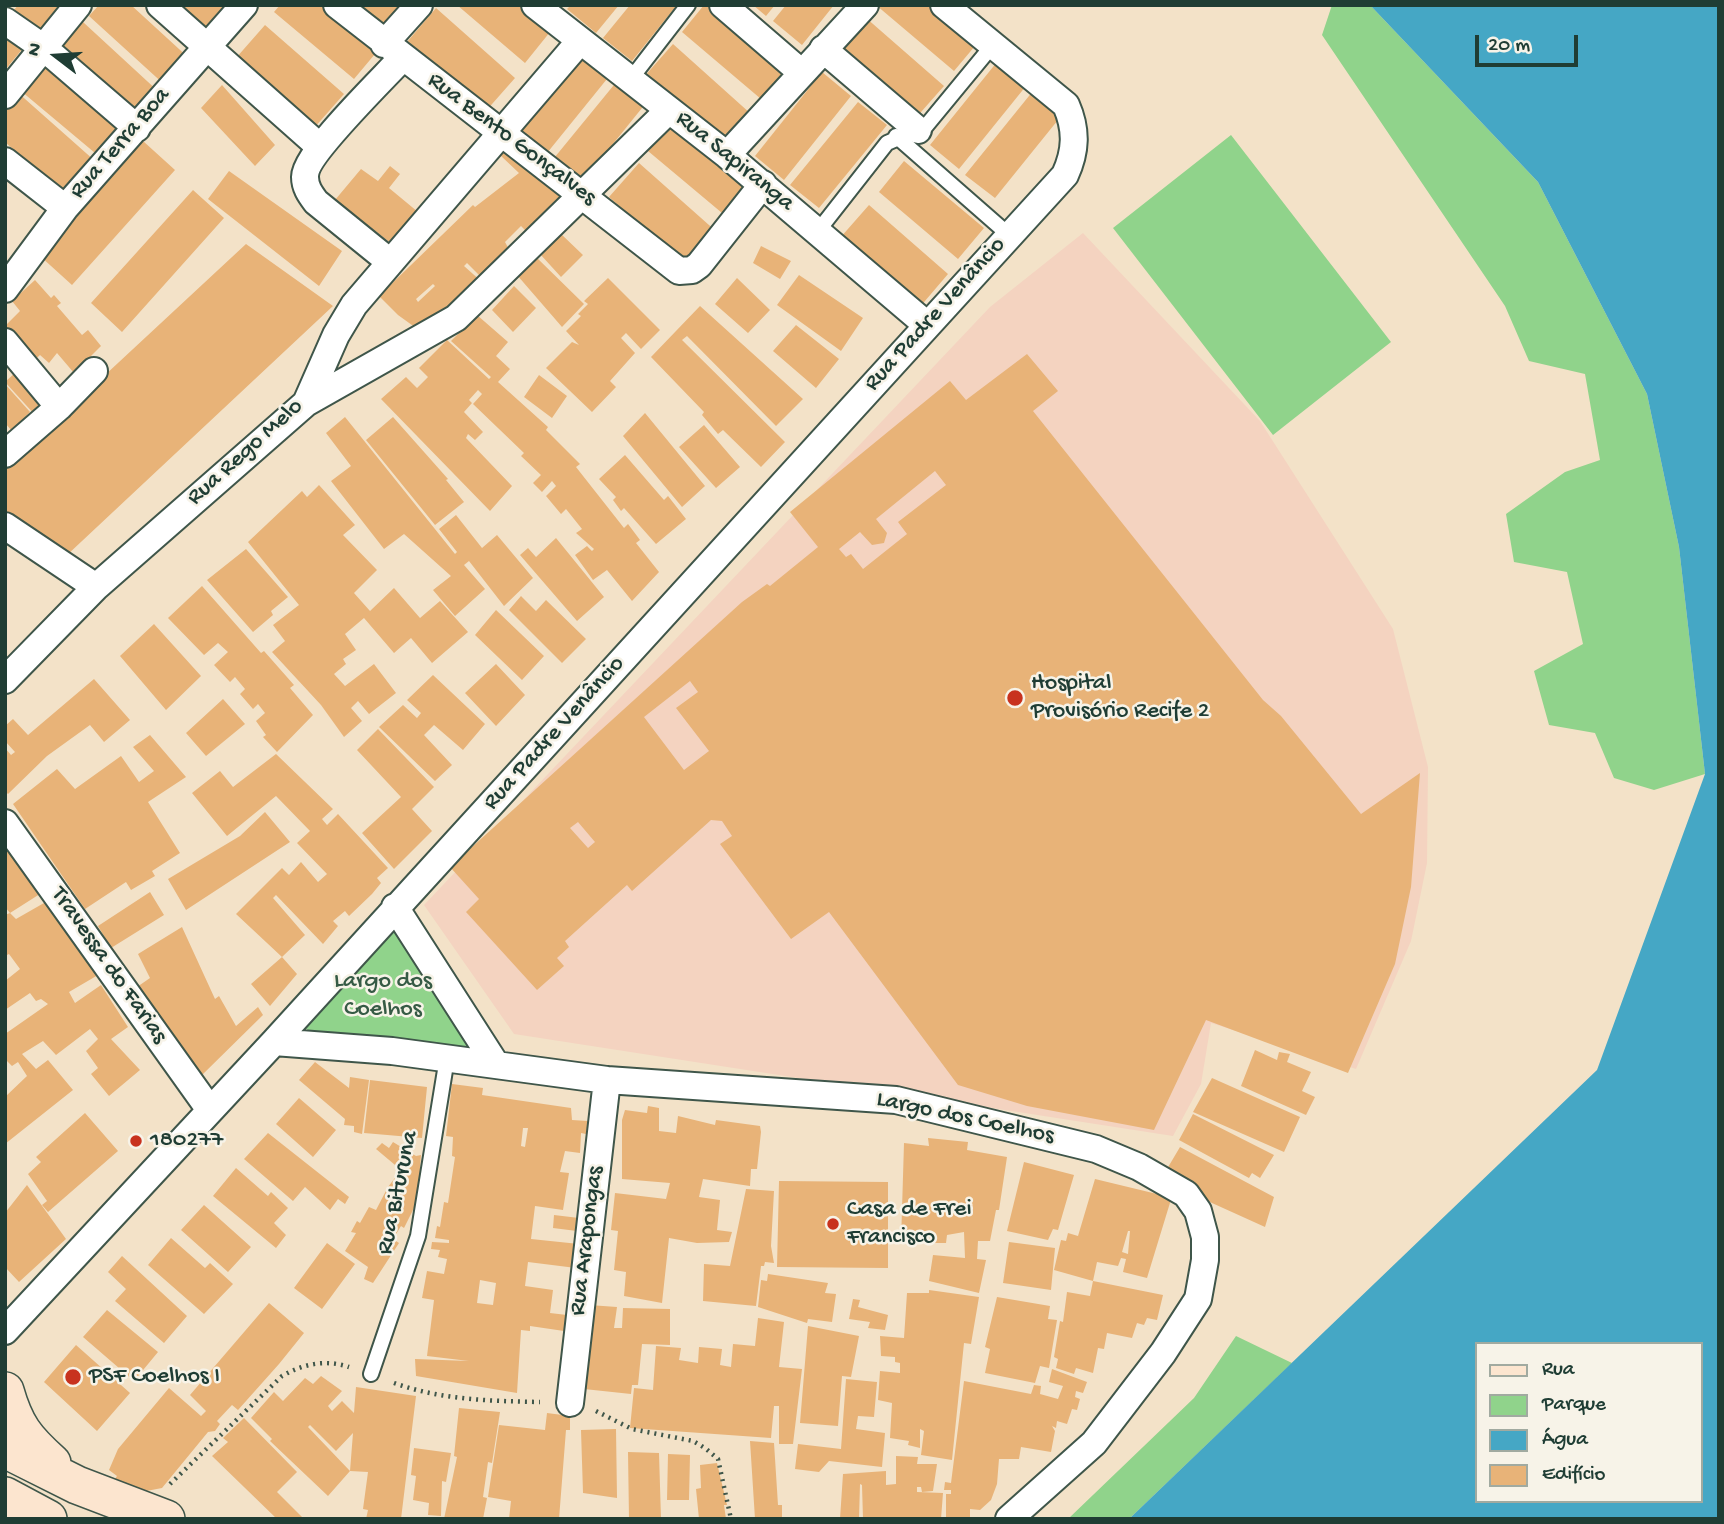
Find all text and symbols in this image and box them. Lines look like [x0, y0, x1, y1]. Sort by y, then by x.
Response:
north arrow [21, 21, 91, 91]
scale bar [1479, 21, 1582, 65]
text: 20 m [1488, 34, 1530, 59]
text: N [23, 40, 48, 59]
street label: Rua Bento Gonçalves [421, 67, 601, 213]
street label: Rua Terra Boa [65, 82, 177, 206]
street label: Rua Sapiranga [669, 105, 799, 219]
street label: Rua Padre Venâncio [859, 232, 1013, 398]
street label: Rua Rego Melo [182, 393, 310, 513]
street label: Rua Padre Venâncio [478, 651, 632, 817]
place label: Hospital Provisório Recife 2 [1031, 670, 1210, 726]
marker: Hospital Provisório Recife 2 [1005, 688, 1025, 708]
street label: Travessa do Farias [43, 882, 173, 1050]
park label: Largo dos Coelhos [334, 968, 432, 1024]
street label: Largo dos Coelhos [874, 1086, 1056, 1152]
place label: 180277 [150, 1127, 223, 1155]
street label: Rua Bituruna [372, 1128, 426, 1258]
marker: 180277 [128, 1133, 144, 1149]
street label: Rua Arapongas [565, 1165, 611, 1317]
place label: Casa de Frei Francisco [847, 1196, 972, 1252]
marker: Casa de Frei Francisco [825, 1216, 841, 1232]
legend [1476, 1342, 1703, 1503]
text: Rua [1542, 1358, 1575, 1383]
place label: PSF Coelhos I [89, 1363, 220, 1391]
marker: PSF Coelhos I [63, 1367, 83, 1387]
text: Parque [1542, 1393, 1606, 1418]
text: Água [1542, 1428, 1588, 1453]
text: Edifício [1542, 1463, 1606, 1488]

